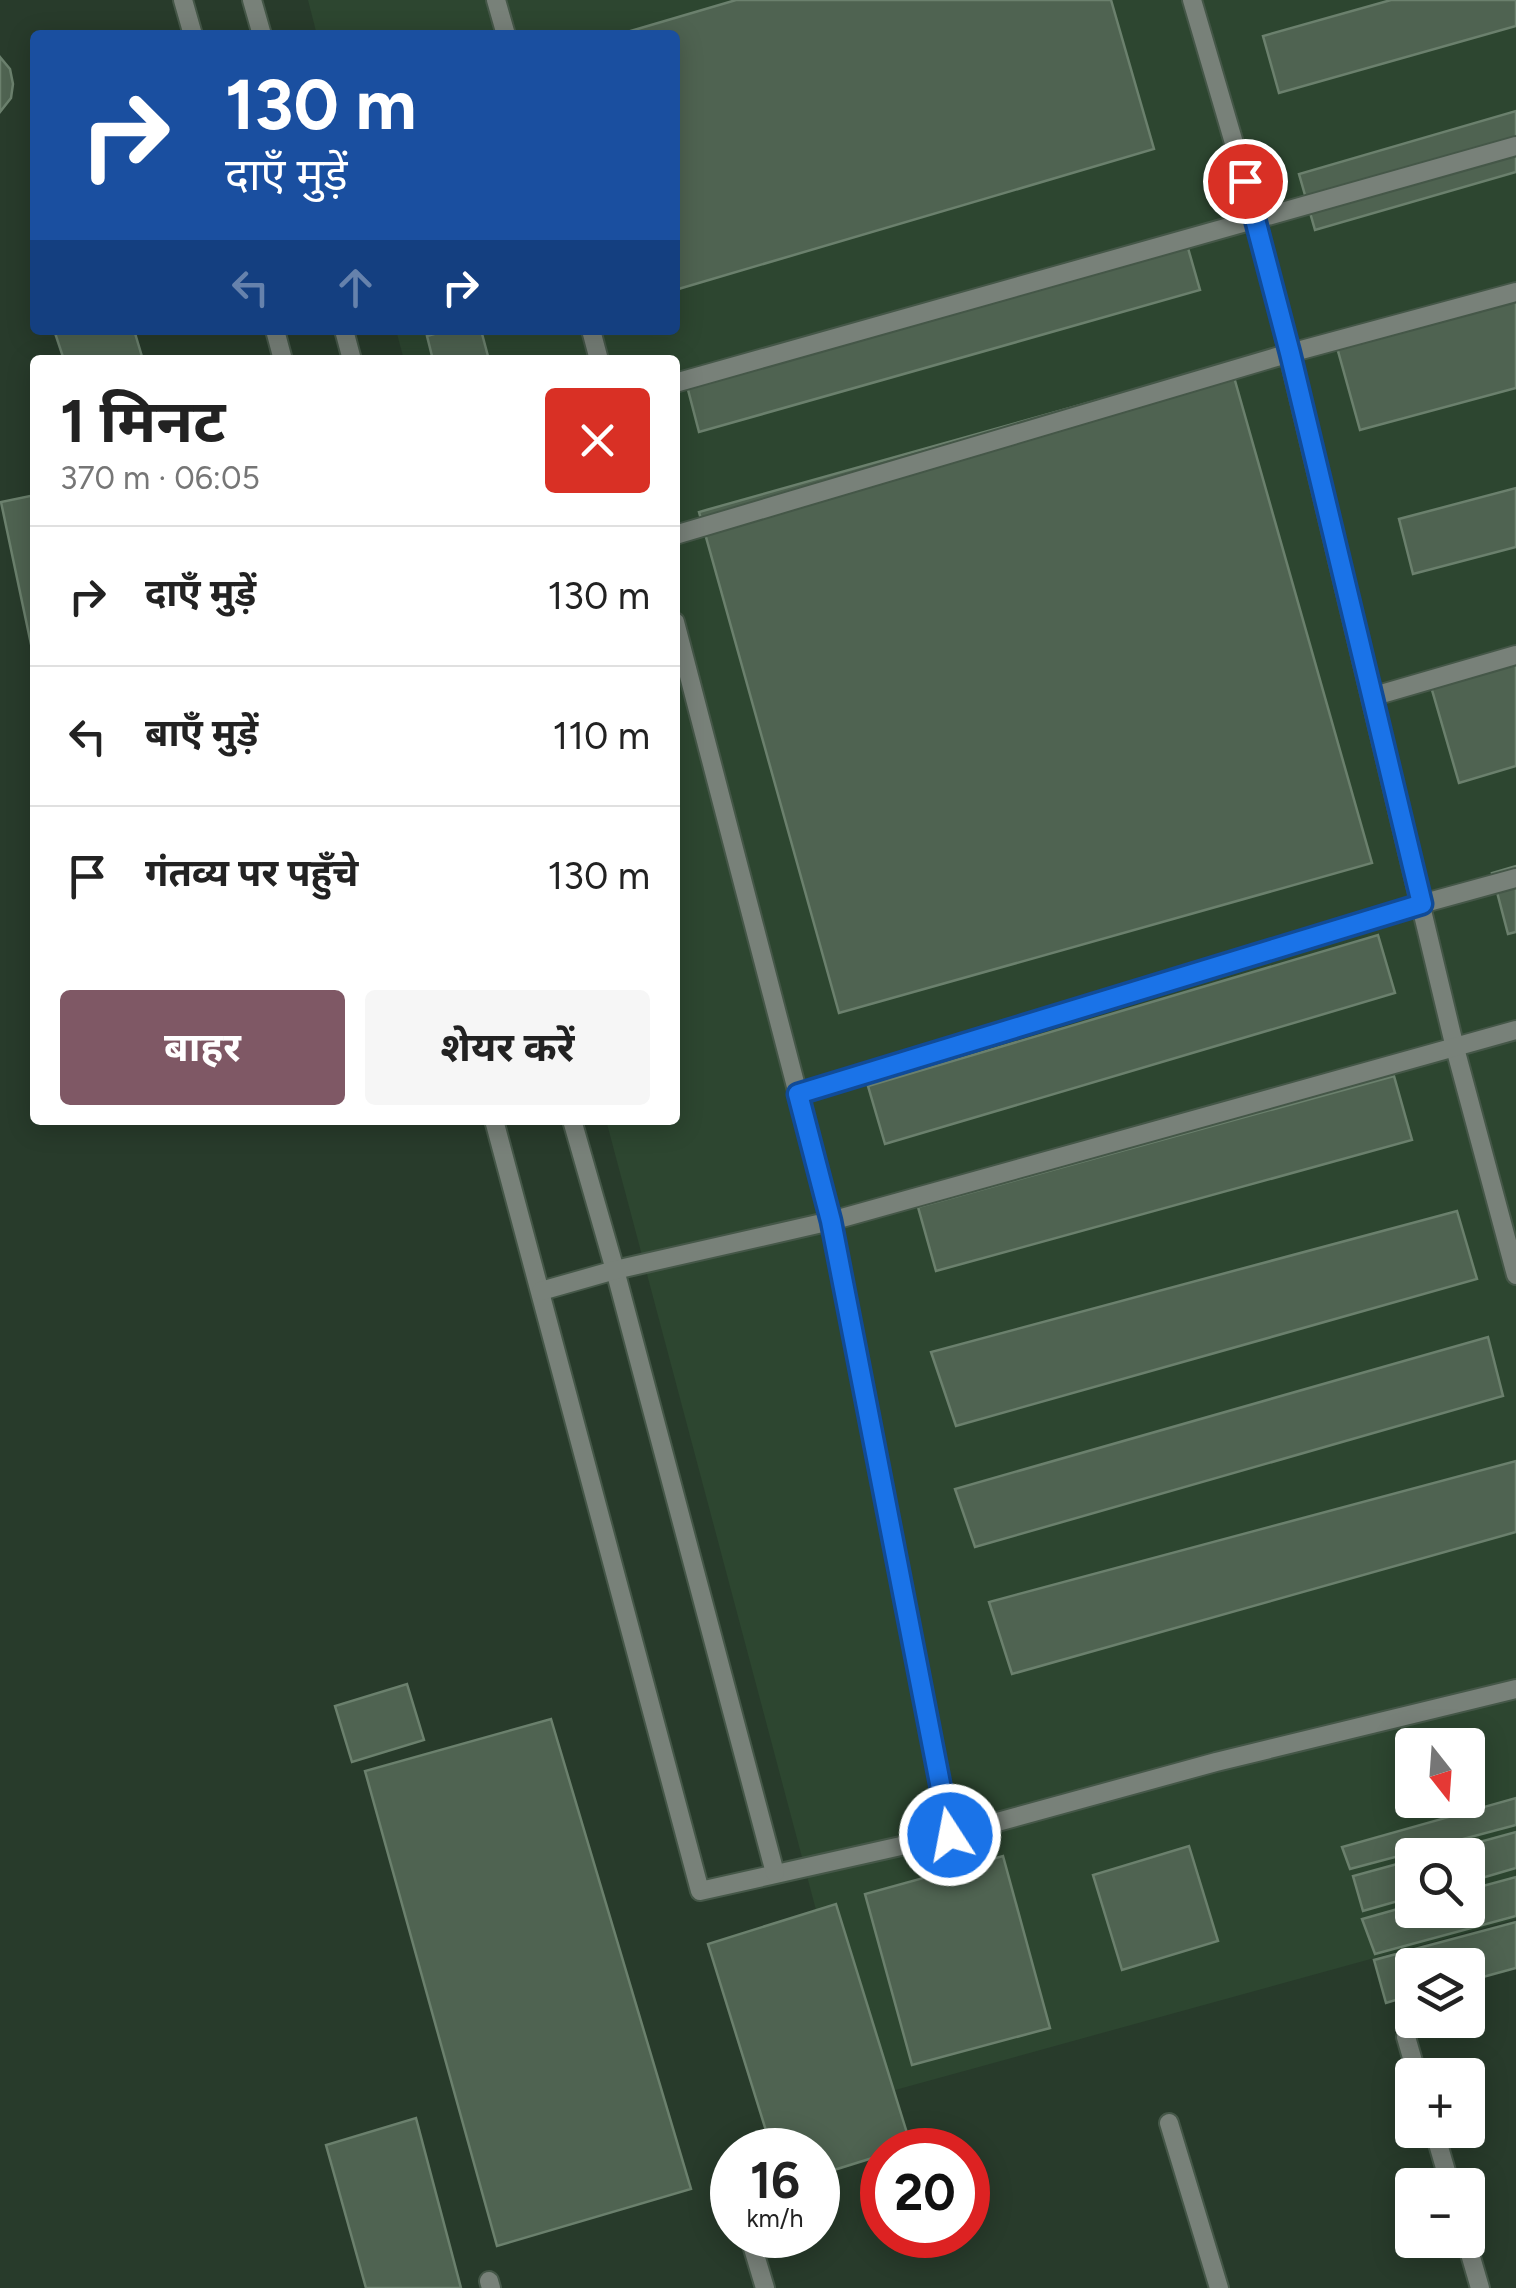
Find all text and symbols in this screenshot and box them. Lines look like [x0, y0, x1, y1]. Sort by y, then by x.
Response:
text: 130 m [225, 62, 417, 147]
icon: right [60, 70, 190, 200]
pin [1203, 139, 1288, 224]
text: दाएँ मुड़ें [225, 147, 348, 201]
icon: arrive [1218, 154, 1273, 209]
icon: left [223, 260, 278, 315]
icon: ahead [328, 260, 383, 315]
icon: right [433, 260, 488, 315]
text: 1 मिनट [60, 385, 226, 457]
button: close [545, 388, 650, 493]
text: 370 m · 06:05 [60, 459, 260, 497]
icon: right [60, 569, 115, 624]
text: दाएँ मुड़ें [145, 570, 256, 616]
text: 130 m [548, 573, 650, 619]
icon: left [60, 709, 115, 764]
text: बाएँ मुड़ें [145, 710, 258, 756]
text: 110 m [553, 713, 650, 759]
icon: arrive [60, 849, 115, 904]
text: गंतव्य पर पहुँचे [145, 850, 358, 896]
text: 130 m [548, 853, 650, 899]
button: बाहर [60, 990, 345, 1105]
button: शेयर करें [365, 990, 650, 1105]
north arrow [1395, 1728, 1485, 1818]
map controls [1395, 1728, 1485, 2258]
position arrow [898, 1783, 1002, 1887]
button: search [1395, 1838, 1485, 1928]
button: layers [1395, 1948, 1485, 2038]
button: + [1395, 2058, 1485, 2148]
speed limit sign: 20 [860, 2128, 990, 2258]
text: 16 [750, 2150, 800, 2211]
button: − [1395, 2168, 1485, 2258]
text: km/h [746, 2203, 804, 2233]

